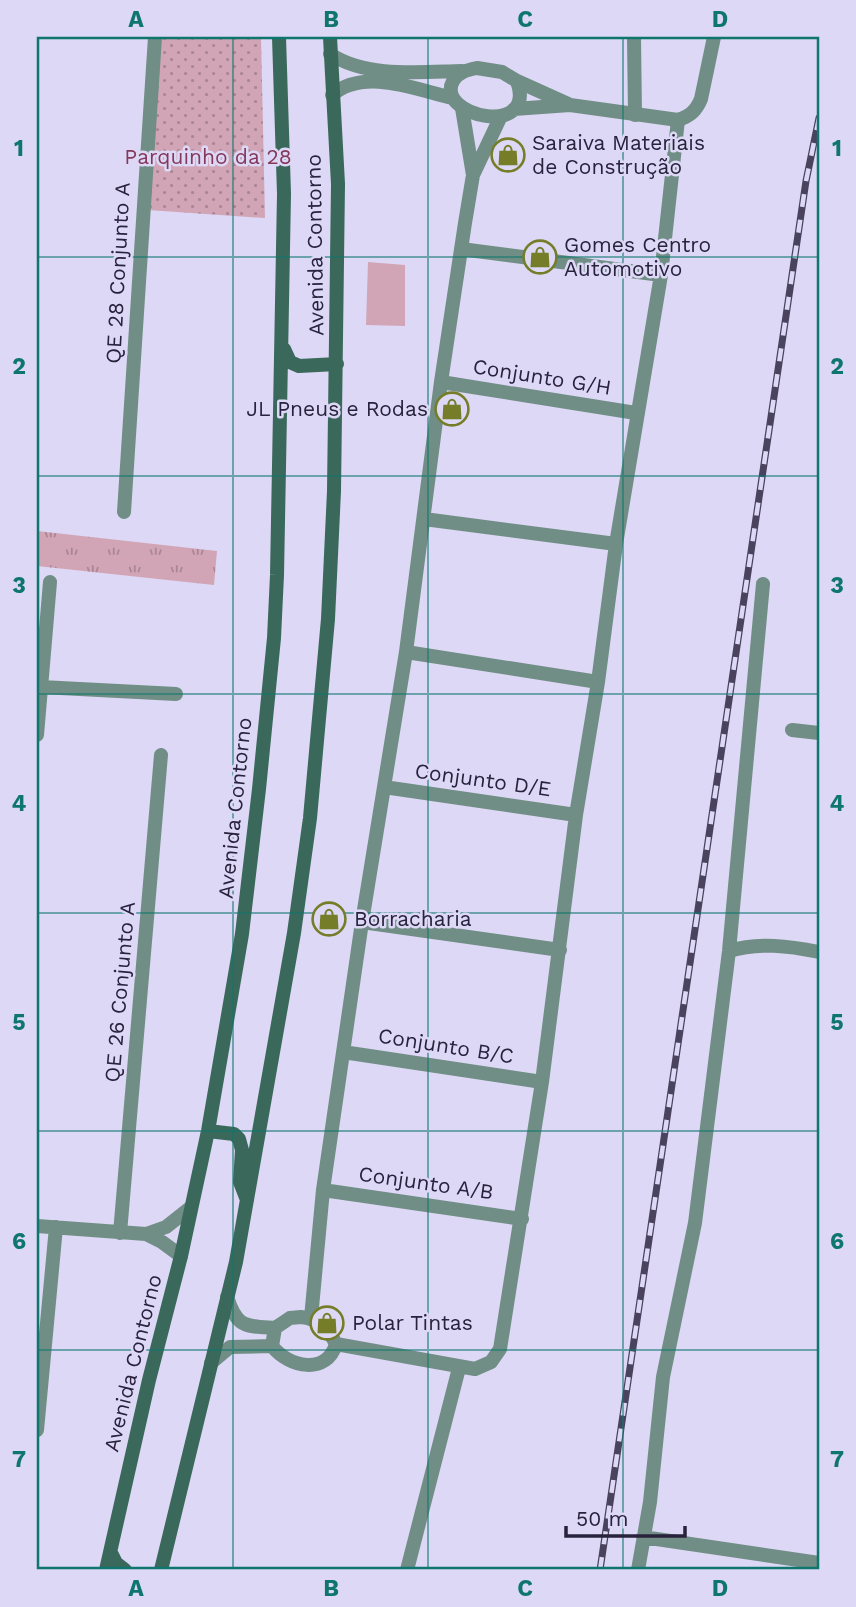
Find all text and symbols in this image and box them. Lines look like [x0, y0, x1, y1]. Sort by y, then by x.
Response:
text: A [128, 6, 144, 33]
text: B [323, 6, 339, 33]
text: C [517, 6, 533, 33]
text: D [712, 6, 728, 33]
place label: Saraiva Materiais de Construção [532, 130, 705, 179]
text: 1 [14, 135, 24, 162]
text: 1 [832, 135, 842, 162]
shop icon: Saraiva Materiais de Construção [489, 136, 527, 174]
park label: Parquinho da 28 [124, 144, 292, 169]
street label: Avenida Contorno [300, 154, 329, 336]
street label: QE 28 Conjunto A [100, 182, 135, 364]
place label: Gomes Centro Automotivo [564, 232, 711, 281]
shop icon: Gomes Centro Automotivo [521, 238, 559, 276]
text: 2 [12, 353, 26, 380]
street label: Conjunto G/H [471, 353, 613, 400]
text: 2 [830, 353, 844, 380]
shop icon: JL Pneus e Rodas [433, 390, 471, 428]
place label: JL Pneus e Rodas [246, 396, 428, 421]
text: 3 [12, 572, 26, 599]
text: 3 [830, 572, 844, 599]
street label: Avenida Contorno [213, 716, 256, 900]
street label: Conjunto D/E [413, 758, 553, 801]
text: 4 [12, 790, 27, 817]
text: 4 [830, 790, 845, 817]
street label: QE 26 Conjunto A [99, 900, 140, 1083]
shop icon: Borracharia [310, 900, 348, 938]
place label: Borracharia [354, 906, 472, 931]
text: 5 [12, 1009, 26, 1036]
text: 5 [830, 1009, 844, 1036]
street label: Conjunto B/C [377, 1022, 516, 1069]
street label: Conjunto A/B [357, 1161, 495, 1204]
text: 6 [12, 1228, 26, 1255]
text: 6 [830, 1228, 844, 1255]
street label: Avenida Contorno [98, 1272, 167, 1454]
shop icon: Polar Tintas [308, 1304, 346, 1342]
place label: Polar Tintas [352, 1310, 473, 1335]
text: 7 [12, 1446, 26, 1473]
text: 7 [830, 1446, 844, 1473]
scale bar [566, 1495, 684, 1539]
text: 50 m [576, 1506, 628, 1531]
text: A [128, 1575, 144, 1602]
text: B [323, 1575, 339, 1602]
text: C [517, 1575, 533, 1602]
text: D [712, 1575, 728, 1602]

